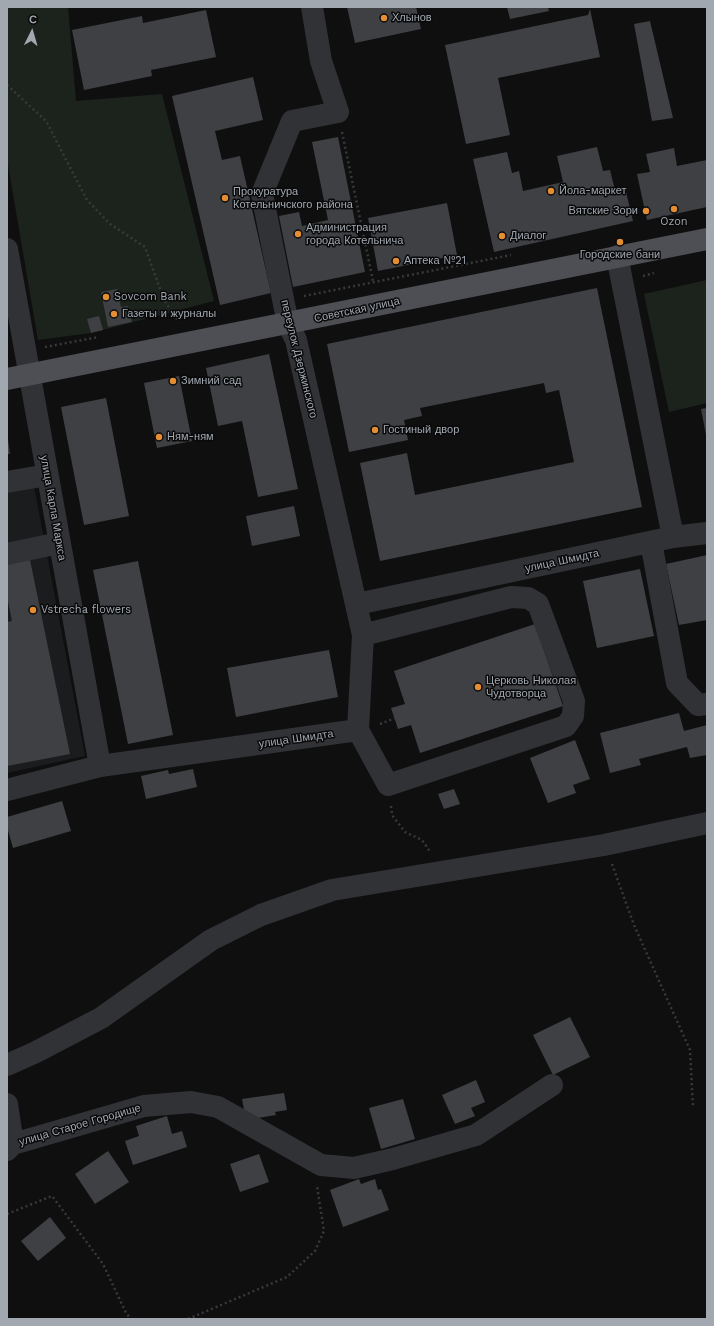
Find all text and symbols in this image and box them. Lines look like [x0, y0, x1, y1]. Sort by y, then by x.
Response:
place label: Хлынов [392, 11, 432, 25]
north arrow [12, 12, 52, 52]
text: С [29, 13, 38, 26]
marker: Хлынов [379, 13, 389, 23]
place label: Йола-маркет [559, 184, 626, 198]
place label: Прокуратура Котельничского района [233, 185, 353, 211]
marker: Йола-маркет [546, 186, 556, 196]
marker: Прокуратура Котельничского района [220, 193, 230, 203]
place label: Вятские Зори [569, 204, 638, 218]
marker: Ozon [669, 204, 679, 214]
marker: Вятские Зори [641, 206, 651, 216]
place label: Ozon [660, 215, 688, 229]
place label: Администрация города Котельнича [306, 221, 403, 247]
marker: Администрация города Котельнича [293, 229, 303, 239]
place label: Диалог [510, 229, 546, 243]
marker: Диалог [497, 231, 507, 241]
marker: Городские бани [615, 237, 625, 247]
place label: Городские бани [580, 248, 660, 262]
place label: Аптека №21 [404, 254, 466, 268]
marker: Аптека №21 [391, 256, 401, 266]
place label: Sovcom Bank [114, 290, 187, 304]
marker: Sovcom Bank [101, 292, 111, 302]
street label: Советская улица [313, 294, 401, 326]
street label: переулок Дзержинского [278, 298, 320, 420]
place label: Газеты и журналы [122, 307, 216, 321]
marker: Газеты и журналы [109, 309, 119, 319]
place label: Зимний сад [181, 374, 242, 388]
marker: Зимний сад [168, 376, 178, 386]
place label: Гостиный двор [383, 423, 459, 437]
marker: Гостиный двор [370, 425, 380, 435]
place label: Ням-ням [167, 430, 214, 444]
marker: Ням-ням [154, 432, 164, 442]
street label: улица Карла Маркса [37, 454, 69, 562]
street label: улица Шмидта [524, 547, 600, 575]
place label: Vstrecha flowers [41, 603, 131, 617]
marker: Vstrecha flowers [28, 605, 38, 615]
place label: Церковь Николая Чудотворца [486, 674, 576, 700]
marker: Церковь Николая Чудотворца [473, 682, 483, 692]
street label: улица Шмидта [258, 727, 334, 751]
street label: улица Старое Городище [18, 1101, 142, 1149]

